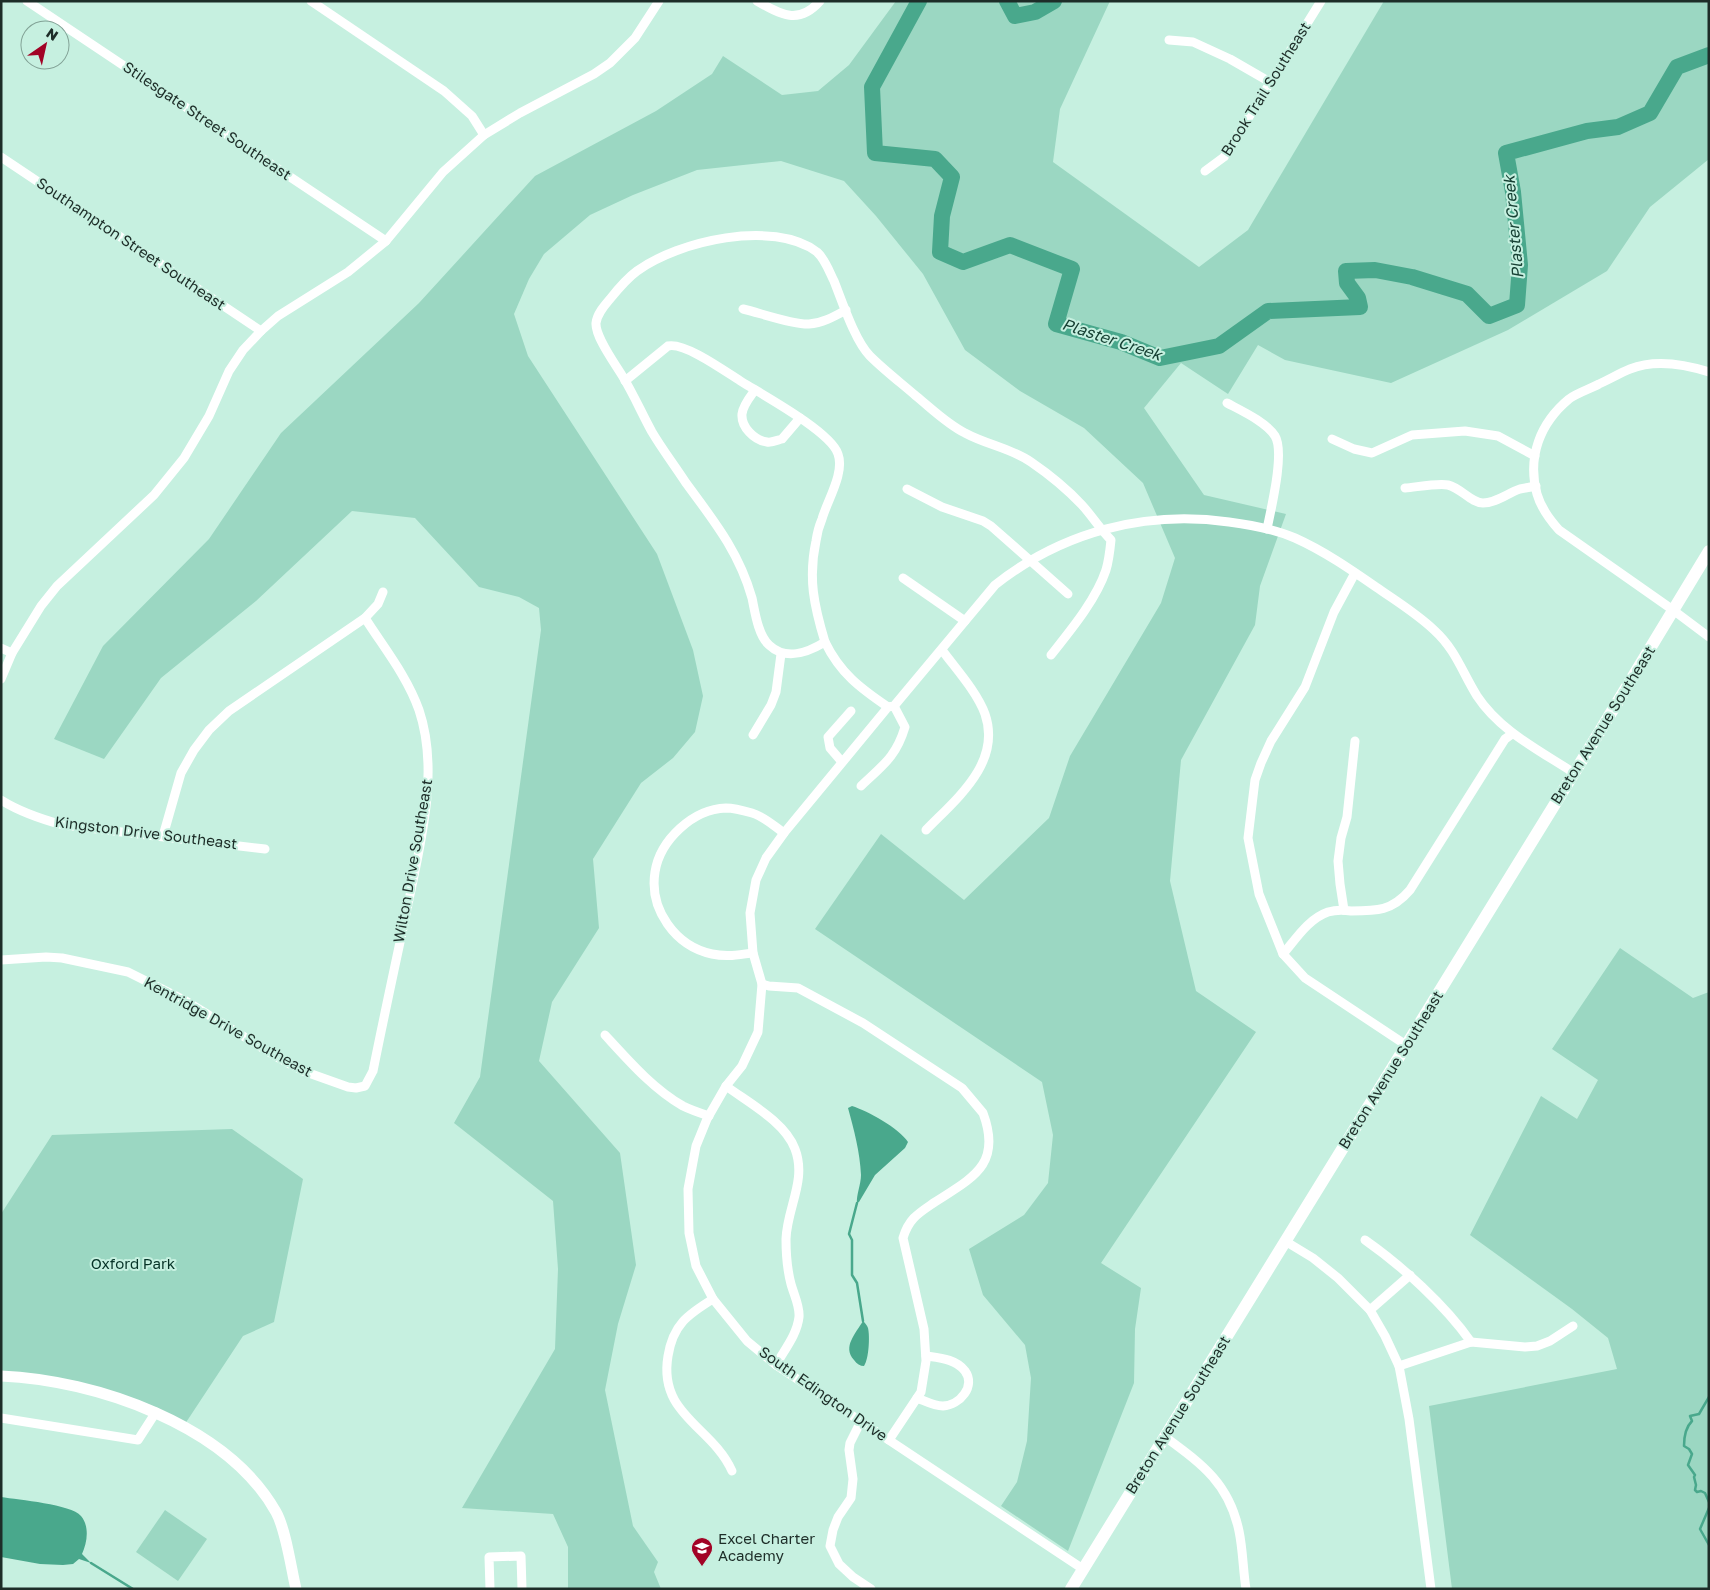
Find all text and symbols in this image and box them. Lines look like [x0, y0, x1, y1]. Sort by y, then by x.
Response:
street label: Brook Trail Southeast [1217, 18, 1314, 159]
north arrow [20, 20, 70, 70]
text: N [43, 24, 62, 44]
street label: Stilesgate Street Southeast [120, 57, 295, 183]
street label: Southampton Street Southeast [34, 173, 229, 313]
water label: Plaster Creek [1498, 173, 1527, 279]
water label: Plaster Creek [1060, 313, 1166, 365]
street label: Breton Avenue Southeast [1546, 642, 1658, 807]
street label: Wilton Drive Southeast [389, 778, 435, 944]
street label: Kingston Drive Southeast [54, 812, 238, 852]
street label: Kentridge Drive Southeast [141, 972, 316, 1080]
street label: Breton Avenue Southeast [1334, 987, 1446, 1152]
park label: Oxford Park [91, 1254, 176, 1272]
street label: Breton Avenue Southeast [1121, 1332, 1233, 1497]
street label: South Edington Drive [756, 1342, 891, 1444]
place label: Excel Charter Academy [718, 1529, 815, 1564]
school or university icon: Excel Charter Academy [690, 1536, 714, 1567]

